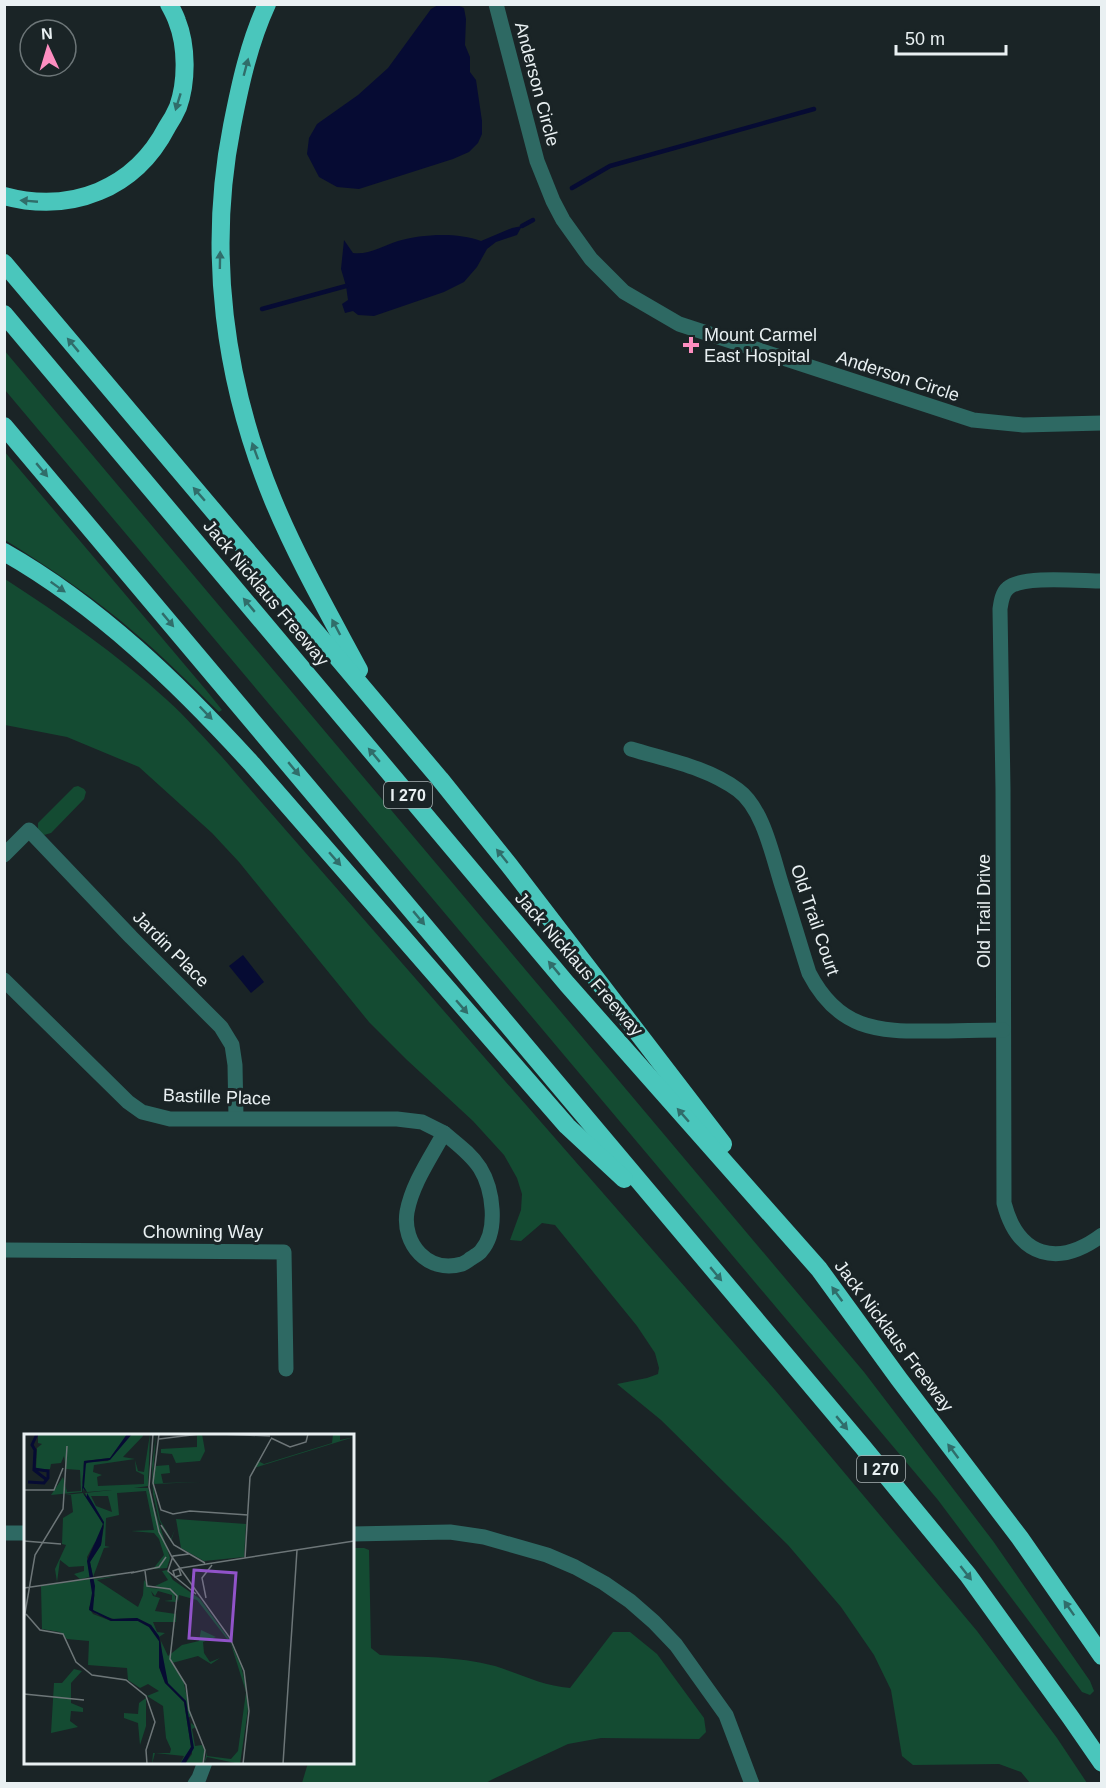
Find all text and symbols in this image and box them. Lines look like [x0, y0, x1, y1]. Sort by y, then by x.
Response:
north arrow [18, 18, 78, 78]
scale bar [896, 18, 1006, 56]
street label: Anderson Circle [511, 20, 563, 148]
text: N [41, 25, 53, 42]
text: 50 m [905, 29, 945, 49]
one-way arrow [241, 58, 251, 76]
one-way arrow [173, 93, 182, 111]
one-way arrow [20, 196, 39, 206]
one-way arrow [215, 250, 225, 269]
place label: Mount Carmel East Hospital [704, 325, 817, 366]
marker: Mount Carmel East Hospital [682, 336, 700, 354]
one-way arrow [67, 338, 80, 353]
street label: Anderson Circle [834, 347, 962, 405]
one-way arrow [250, 441, 260, 459]
one-way arrow [35, 463, 48, 478]
one-way arrow [193, 487, 206, 502]
street label: Jack Nicklaus Freeway [199, 516, 333, 670]
one-way arrow [49, 581, 65, 593]
one-way arrow [243, 598, 256, 613]
one-way arrow [161, 612, 174, 627]
one-way arrow [332, 619, 341, 636]
one-way arrow [198, 706, 212, 720]
one-way arrow [368, 747, 381, 763]
one-way arrow [287, 761, 300, 776]
road number: I 270 [384, 782, 432, 808]
one-way arrow [495, 848, 508, 864]
one-way arrow [328, 851, 341, 866]
street label: Old Trail Drive [974, 854, 994, 968]
street label: Old Trail Court [787, 862, 843, 978]
street label: Jack Nicklaus Freeway [511, 888, 647, 1040]
street label: Jardin Place [129, 907, 213, 991]
one-way arrow [412, 910, 425, 925]
one-way arrow [548, 961, 561, 976]
one-way arrow [456, 999, 469, 1015]
street label: Bastille Place [163, 1085, 271, 1109]
one-way arrow [677, 1108, 690, 1123]
street label: Chowning Way [143, 1222, 263, 1242]
street label: Jack Nicklaus Freeway [831, 1256, 957, 1416]
one-way arrow [709, 1266, 722, 1281]
one-way arrow [831, 1287, 843, 1303]
one-way arrow [835, 1415, 848, 1430]
inset map [24, 1434, 354, 1764]
one-way arrow [948, 1443, 960, 1458]
road number: I 270 [857, 1456, 905, 1482]
one-way arrow [960, 1566, 972, 1581]
one-way arrow [1063, 1600, 1075, 1616]

